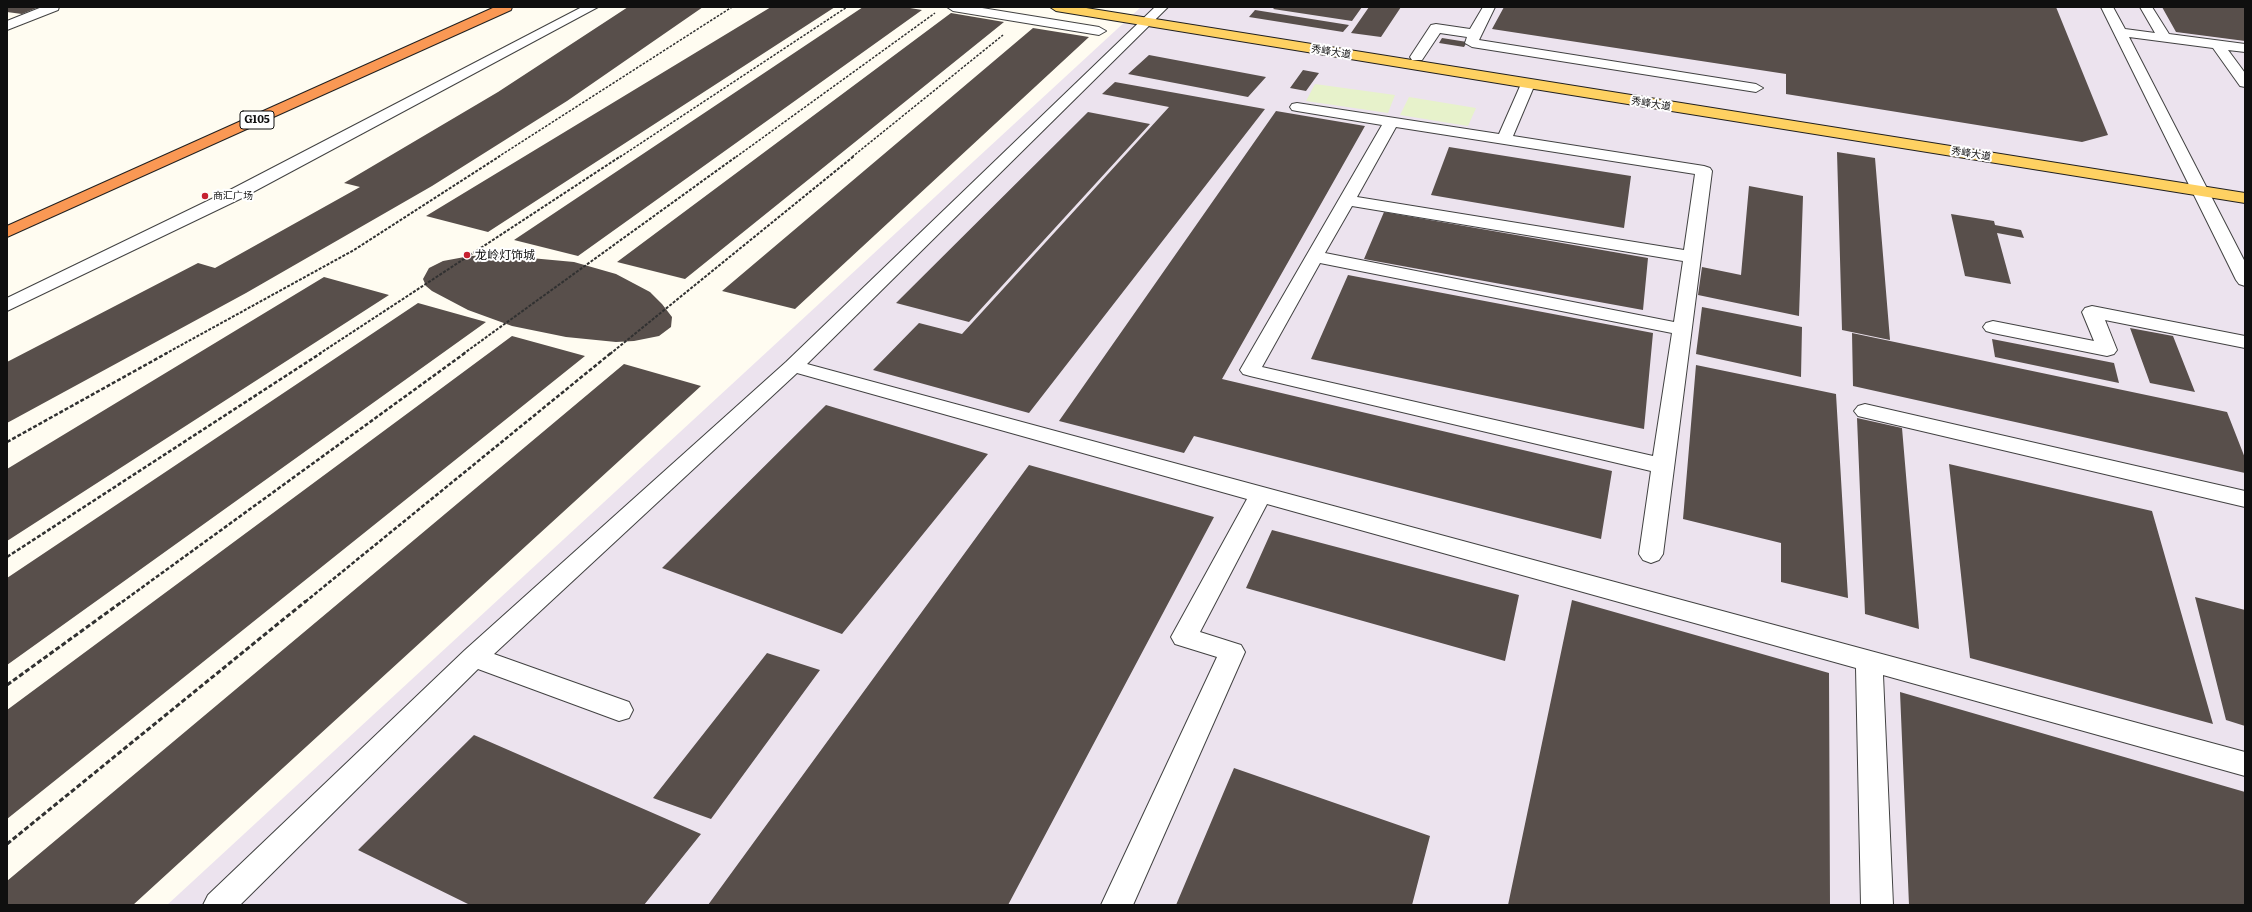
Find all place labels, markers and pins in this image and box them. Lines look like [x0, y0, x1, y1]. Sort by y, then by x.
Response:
place label: 商汇广场 [213, 190, 253, 202]
marker: 商汇广场 [200, 191, 210, 201]
place label: 龙岭灯饰城 [475, 248, 535, 262]
marker: 龙岭灯饰城 [462, 250, 472, 260]

